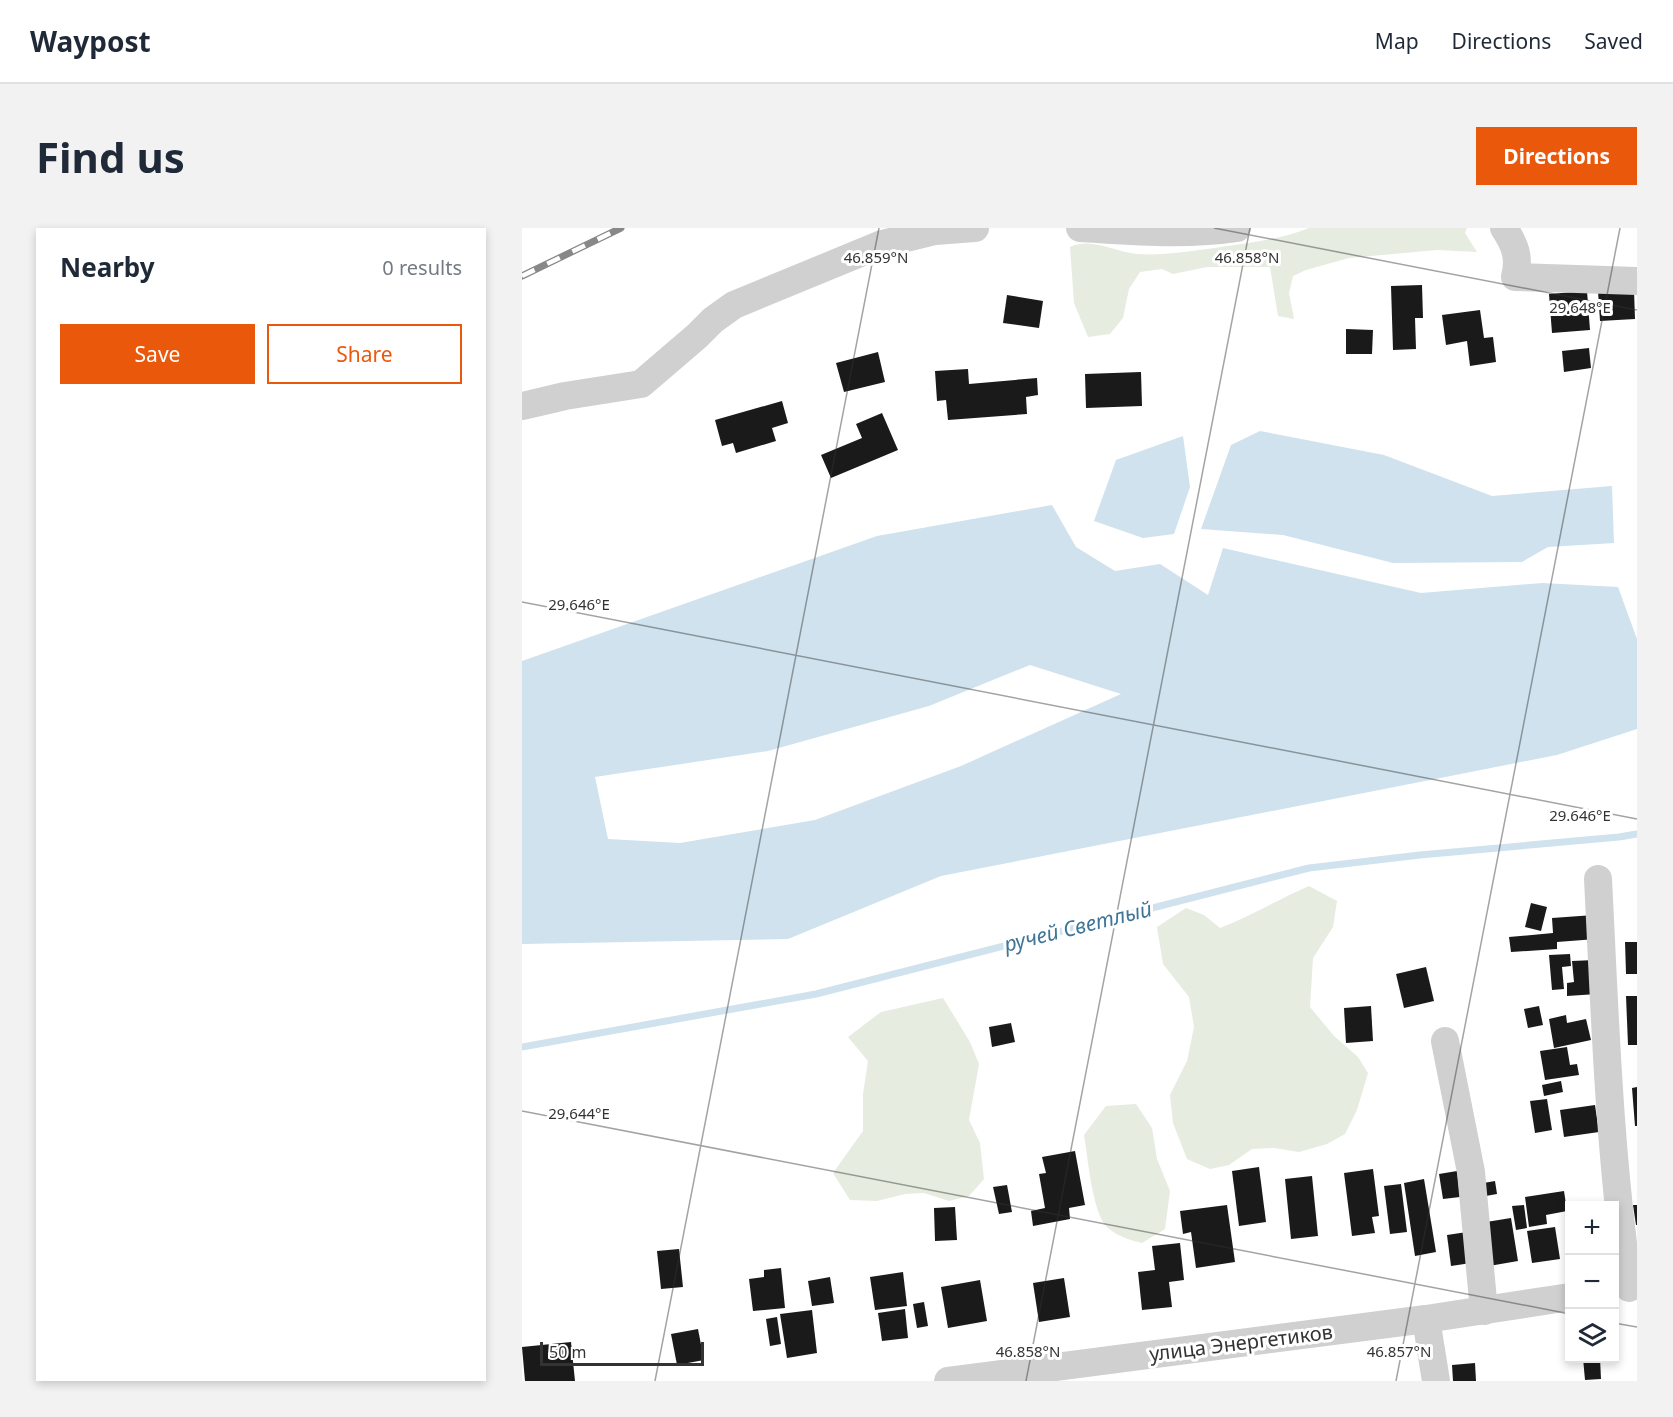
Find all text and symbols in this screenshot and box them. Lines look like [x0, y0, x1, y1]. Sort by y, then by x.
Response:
text: Waypost [30, 22, 151, 60]
text: Map [1375, 27, 1419, 55]
text: Directions [1452, 27, 1551, 55]
text: Saved [1584, 27, 1643, 55]
button: Directions [1476, 127, 1637, 185]
text: Find us [36, 128, 185, 185]
text: 46.859°N [844, 247, 908, 267]
text: 46.858°N [1215, 247, 1279, 267]
text: Nearby [60, 249, 155, 285]
text: 0 results [382, 254, 462, 281]
text: 29.648°E [1549, 297, 1611, 317]
button: Save [60, 324, 255, 384]
button: Share [267, 324, 462, 384]
text: 29.646°E [548, 594, 610, 614]
text: 29.646°E [1549, 805, 1611, 825]
water label: ручей Светлый [1000, 894, 1155, 958]
text: 29.644°E [548, 1103, 610, 1123]
map controls [1565, 1201, 1619, 1363]
button: + [1565, 1201, 1619, 1255]
button: − [1565, 1255, 1619, 1309]
button: layers [1565, 1309, 1619, 1363]
street label: улица Энергетиков [1148, 1318, 1334, 1367]
scale bar [540, 1339, 704, 1366]
text: 50 m [549, 1341, 586, 1363]
text: 46.858°N [996, 1341, 1060, 1361]
text: 46.857°N [1367, 1341, 1431, 1361]

